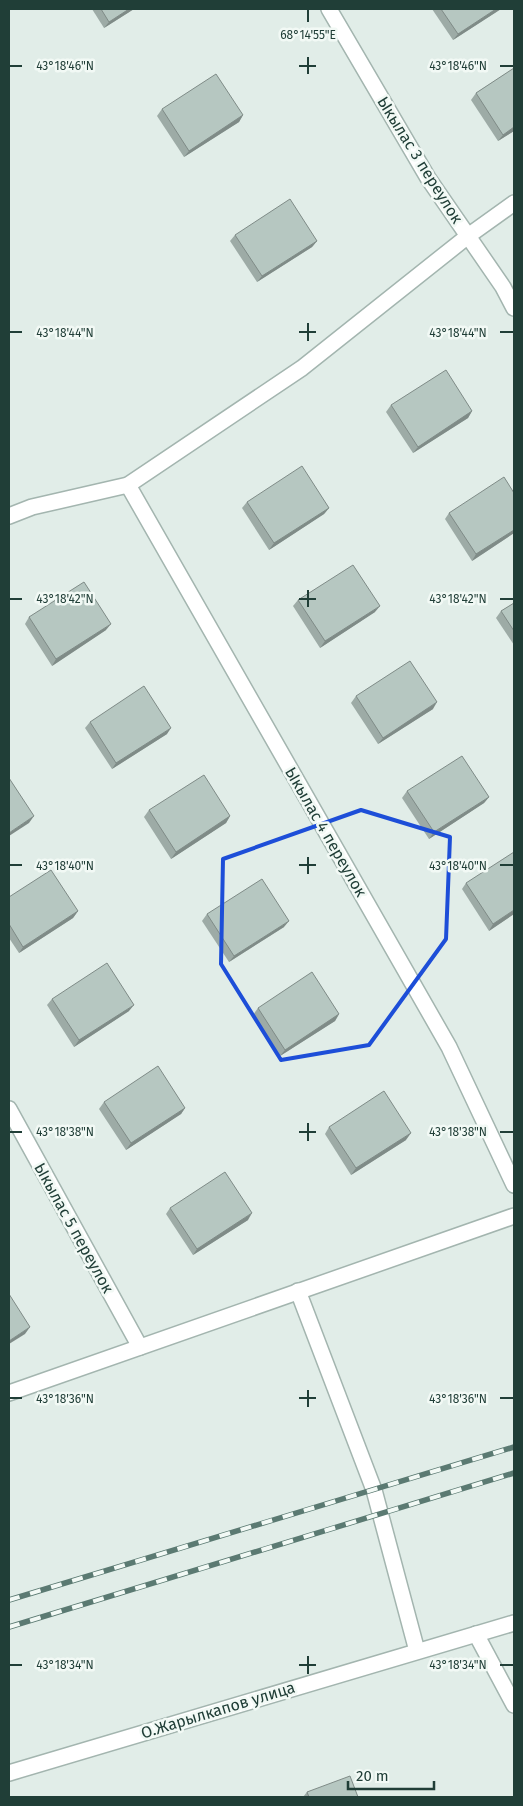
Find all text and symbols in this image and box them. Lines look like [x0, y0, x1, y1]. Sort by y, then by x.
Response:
text: 68°14'55"E [280, 28, 336, 42]
text: 43°18'46"N [36, 59, 94, 73]
text: 43°18'46"N [429, 59, 487, 73]
street label: Ыкылас 3 переулок [373, 93, 467, 228]
text: 43°18'44"N [36, 326, 94, 340]
text: 43°18'44"N [429, 326, 487, 340]
text: 43°18'42"N [36, 592, 94, 606]
text: 43°18'42"N [429, 592, 487, 606]
street label: Ыкылас 4 переулок [281, 764, 371, 901]
text: 43°18'40"N [36, 859, 94, 873]
text: 43°18'40"N [429, 859, 487, 873]
text: 43°18'38"N [36, 1125, 94, 1139]
text: 43°18'38"N [429, 1125, 487, 1139]
street label: Ыкылас 5 переулок [30, 1159, 118, 1297]
text: 43°18'36"N [36, 1392, 94, 1406]
text: 43°18'36"N [429, 1392, 487, 1406]
text: 43°18'34"N [36, 1658, 94, 1672]
text: 43°18'34"N [429, 1658, 487, 1672]
street label: О.Жарылкапов улица [139, 1677, 297, 1743]
scale bar [348, 1758, 434, 1790]
text: 20 m [356, 1767, 389, 1785]

